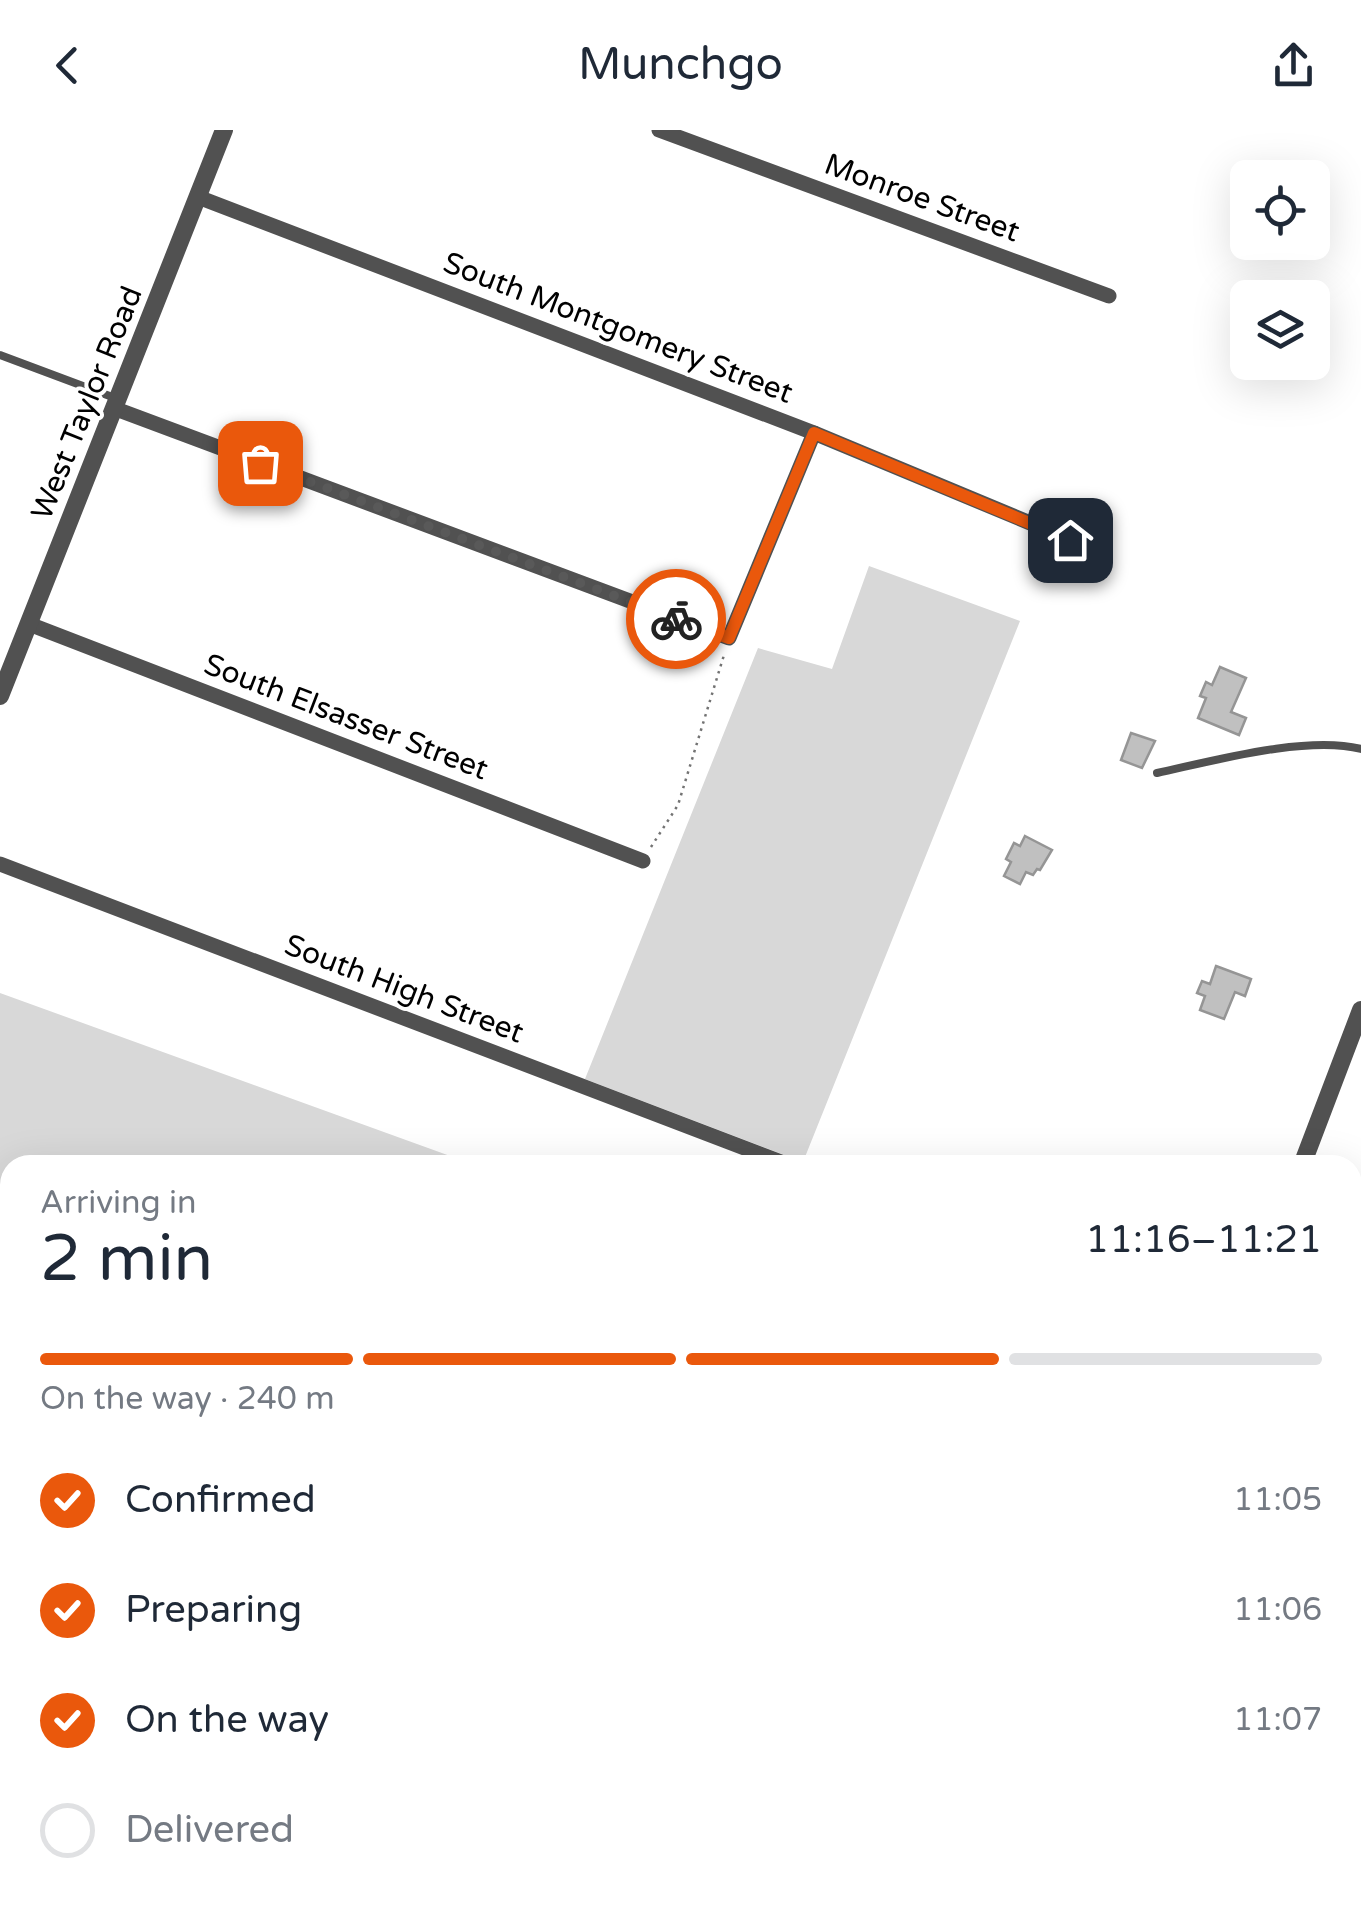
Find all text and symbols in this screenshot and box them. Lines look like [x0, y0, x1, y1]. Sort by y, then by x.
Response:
icon: back [40, 38, 95, 93]
text: Munchgo [578, 38, 783, 92]
icon: share [1266, 38, 1321, 93]
street label: Monroe Street [819, 146, 1025, 250]
map controls [1230, 160, 1330, 380]
button: locate [1230, 160, 1330, 260]
street label: South Montgomery Street [438, 244, 798, 412]
button: layers [1230, 280, 1330, 380]
street label: West Taylor Road [23, 281, 151, 525]
pin [218, 421, 303, 506]
icon: bag [233, 436, 288, 491]
pin [1028, 498, 1113, 583]
icon: home [1043, 513, 1098, 568]
courier [626, 569, 726, 669]
icon: bike [649, 592, 704, 647]
street label: South Elsasser Street [199, 646, 493, 788]
street label: South High Street [279, 926, 529, 1052]
text: Arriving in [40, 1184, 197, 1222]
text: 11:16–11:21 [1085, 1217, 1322, 1263]
text: 2 min [40, 1220, 213, 1299]
text: On the way · 240 m [40, 1380, 335, 1418]
icon: check [40, 1473, 95, 1528]
text: Confirmed [125, 1477, 316, 1523]
text: 11:05 [1233, 1481, 1322, 1519]
icon: check [40, 1583, 95, 1638]
text: Preparing [125, 1587, 302, 1633]
text: 11:06 [1233, 1591, 1322, 1629]
icon: check [40, 1693, 95, 1748]
text: On the way [125, 1697, 329, 1743]
text: 11:07 [1233, 1701, 1322, 1739]
text: Delivered [125, 1807, 294, 1853]

